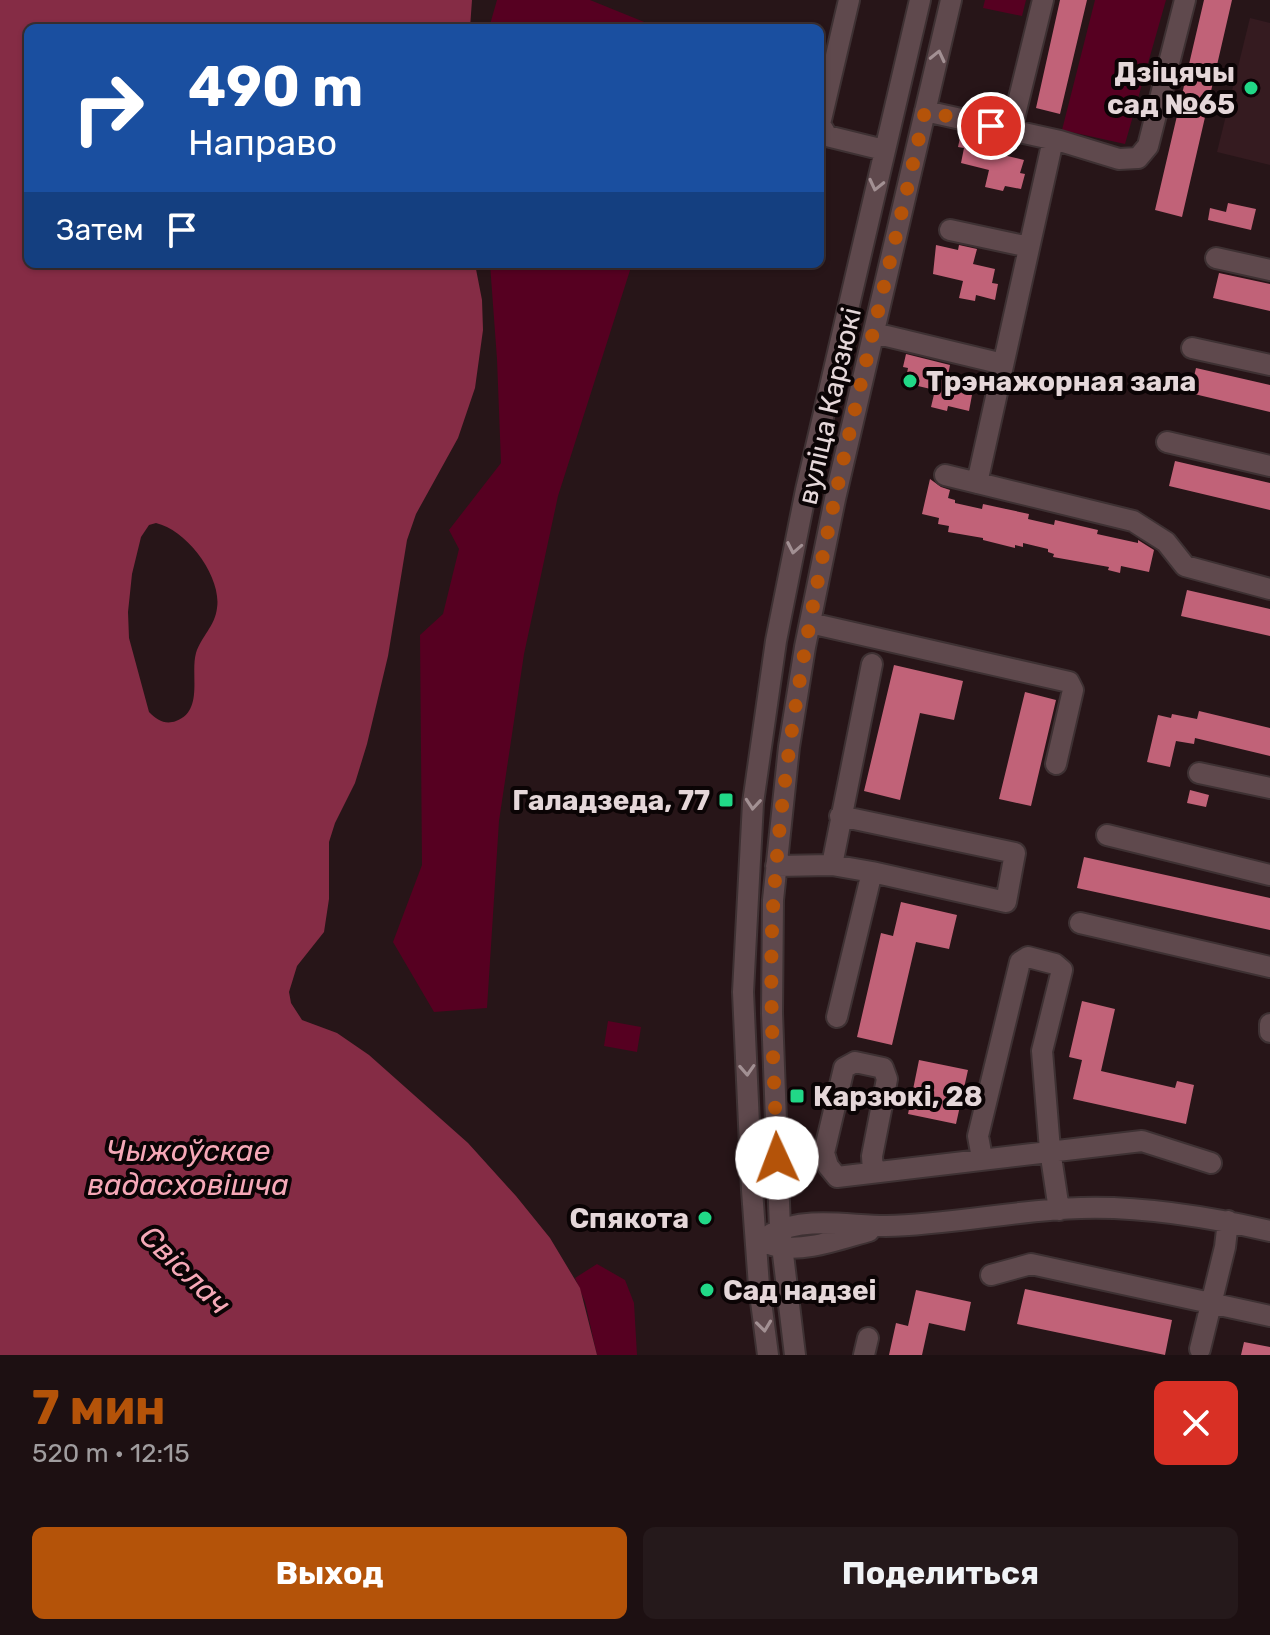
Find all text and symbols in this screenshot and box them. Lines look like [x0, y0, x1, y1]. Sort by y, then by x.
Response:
one-way arrow [928, 50, 945, 63]
text: 490 m [188, 54, 363, 120]
icon: right [56, 56, 160, 160]
place label: Дзіцячы сад №65 [1107, 56, 1235, 121]
marker: Дзіцячы сад №65 [1242, 79, 1260, 97]
pin [957, 92, 1025, 160]
icon: arrive [969, 104, 1013, 148]
text: Направо [188, 121, 337, 164]
one-way arrow [868, 177, 885, 191]
icon: arrive [160, 208, 204, 252]
text: Затем [56, 212, 144, 248]
street label: вуліца Карзюкі [791, 304, 868, 508]
place label: Трэнажорная зала [926, 365, 1196, 398]
marker: Трэнажорная зала [901, 372, 919, 390]
one-way arrow [787, 541, 804, 555]
place label: Галадзеда, 77 [512, 784, 710, 817]
marker: Галадзеда, 77 [717, 791, 735, 809]
one-way arrow [745, 798, 762, 811]
one-way arrow [738, 1064, 755, 1077]
place label: Карзюкі, 28 [813, 1080, 983, 1113]
marker: Карзюкі, 28 [788, 1087, 806, 1105]
position arrow [735, 1116, 819, 1200]
water label: Чыжоўскае вадасховішча [87, 1133, 289, 1203]
place label: Спякота [569, 1202, 689, 1235]
marker: Спякота [696, 1209, 714, 1227]
water label: Свіслач [132, 1218, 238, 1322]
place label: Сад надзеі [723, 1274, 877, 1307]
marker: Сад надзеі [698, 1281, 716, 1299]
one-way arrow [755, 1319, 772, 1333]
text: 7 мин [32, 1379, 166, 1436]
button: close [1154, 1381, 1238, 1465]
text: 520 m · 12:15 [32, 1438, 190, 1469]
button: Выход [32, 1527, 627, 1619]
button: Поделиться [643, 1527, 1238, 1619]

